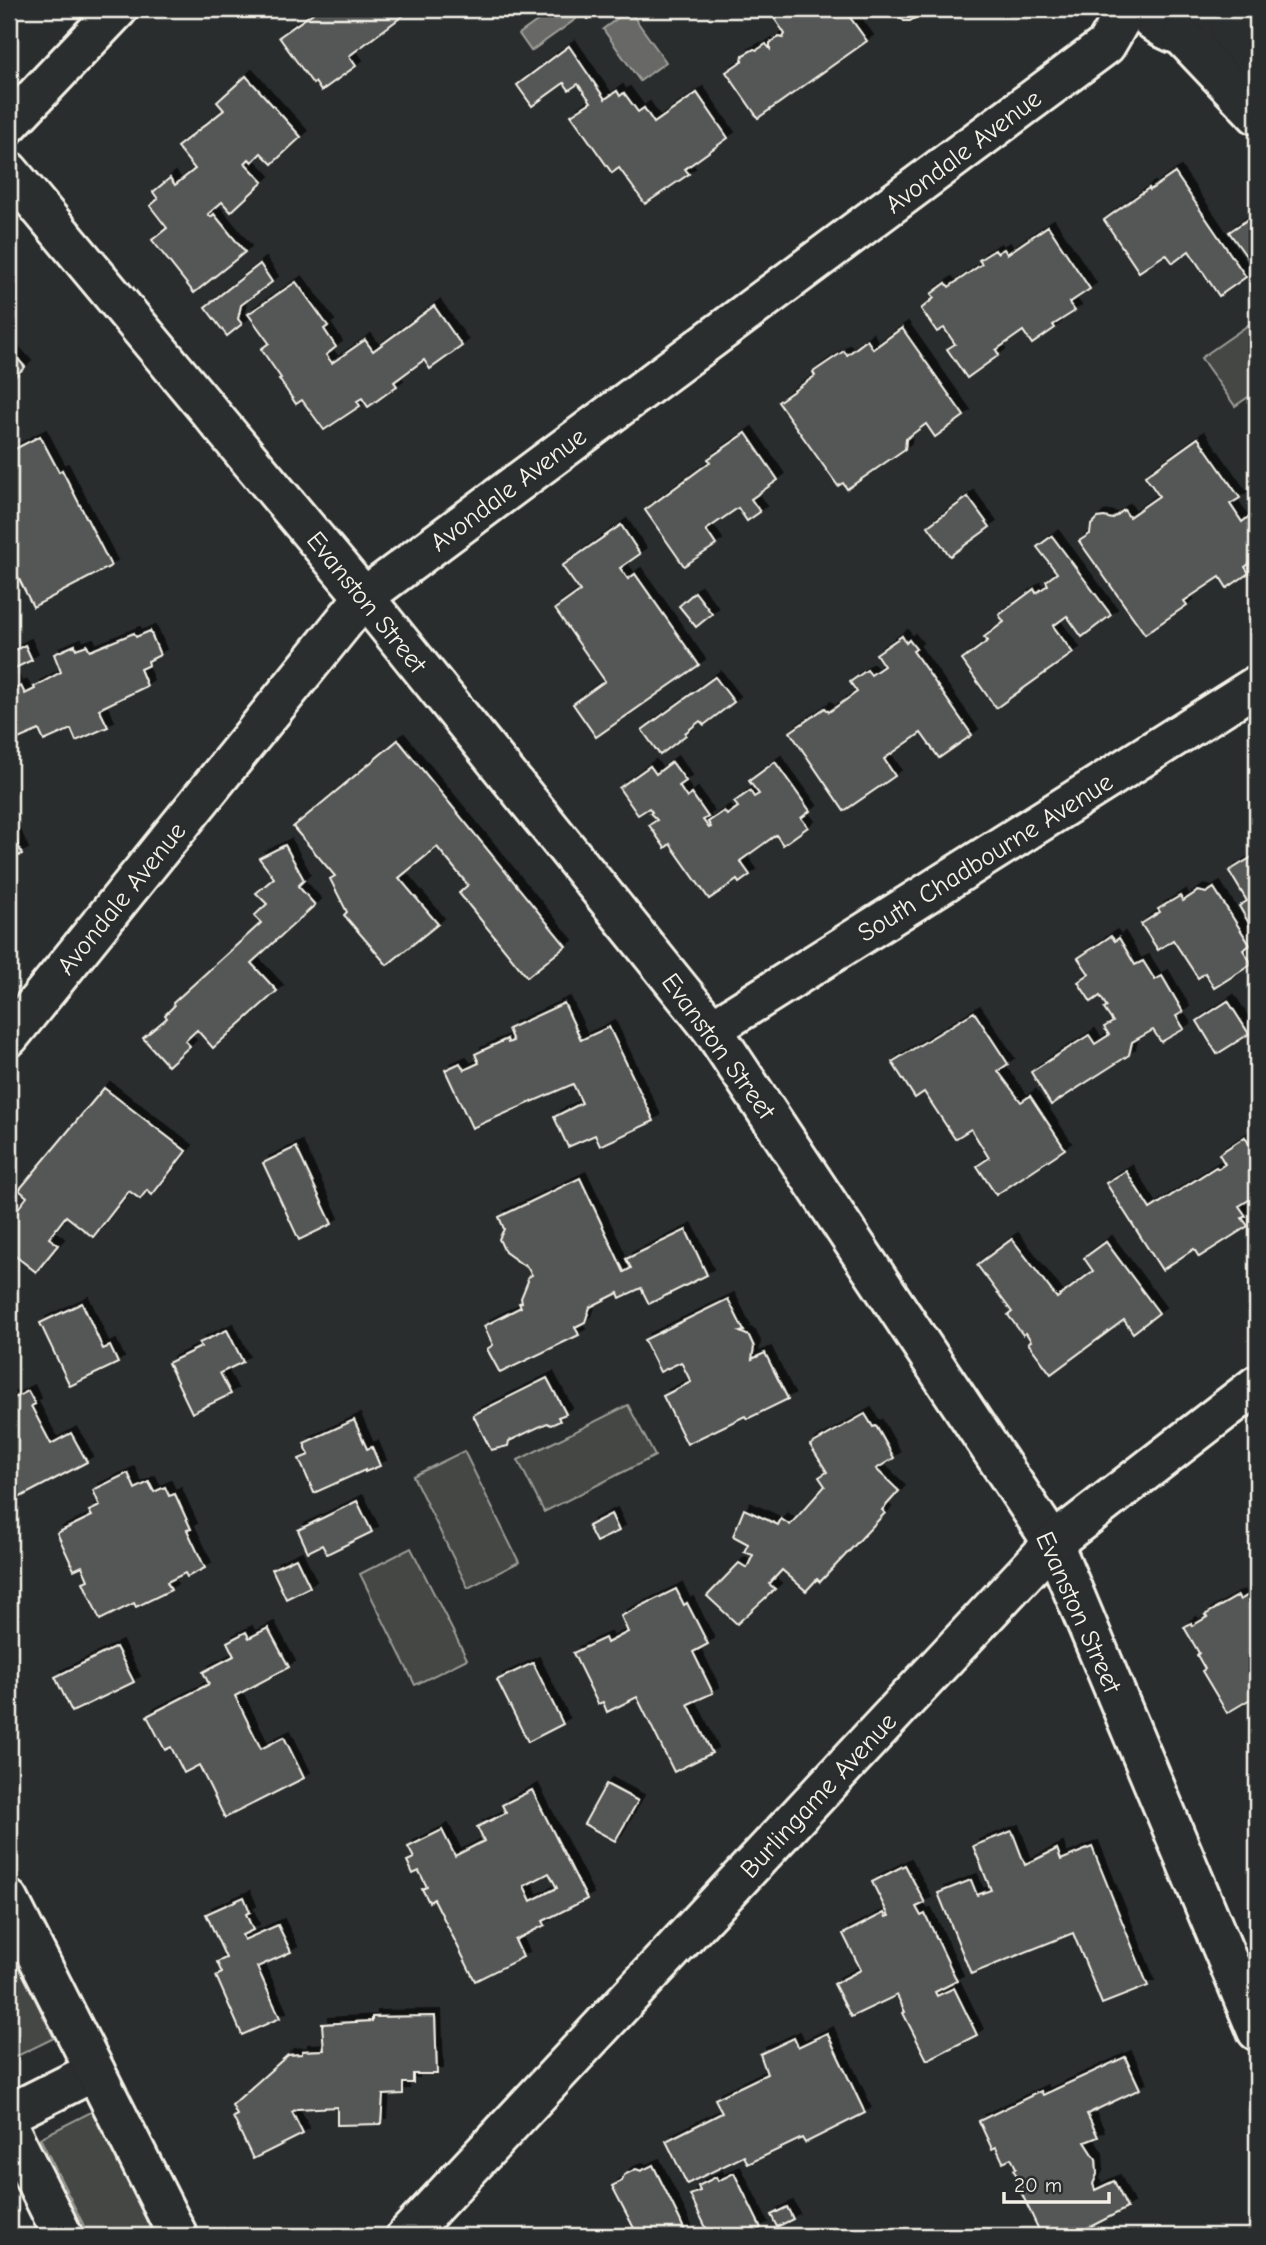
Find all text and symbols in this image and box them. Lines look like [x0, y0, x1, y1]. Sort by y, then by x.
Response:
street label: Avondale Avenue [880, 83, 1047, 220]
street label: Avondale Avenue [425, 421, 592, 558]
street label: Evanston Street [300, 526, 433, 681]
street label: South Chadbourne Avenue [852, 767, 1119, 949]
street label: Avondale Avenue [51, 816, 192, 981]
street label: Evanston Street [655, 968, 782, 1127]
street label: Evanston Street [1029, 1527, 1128, 1699]
street label: Burlingame Avenue [734, 1707, 903, 1885]
scale bar [1004, 2161, 1108, 2205]
text: 20 m [1014, 2173, 1062, 2197]

